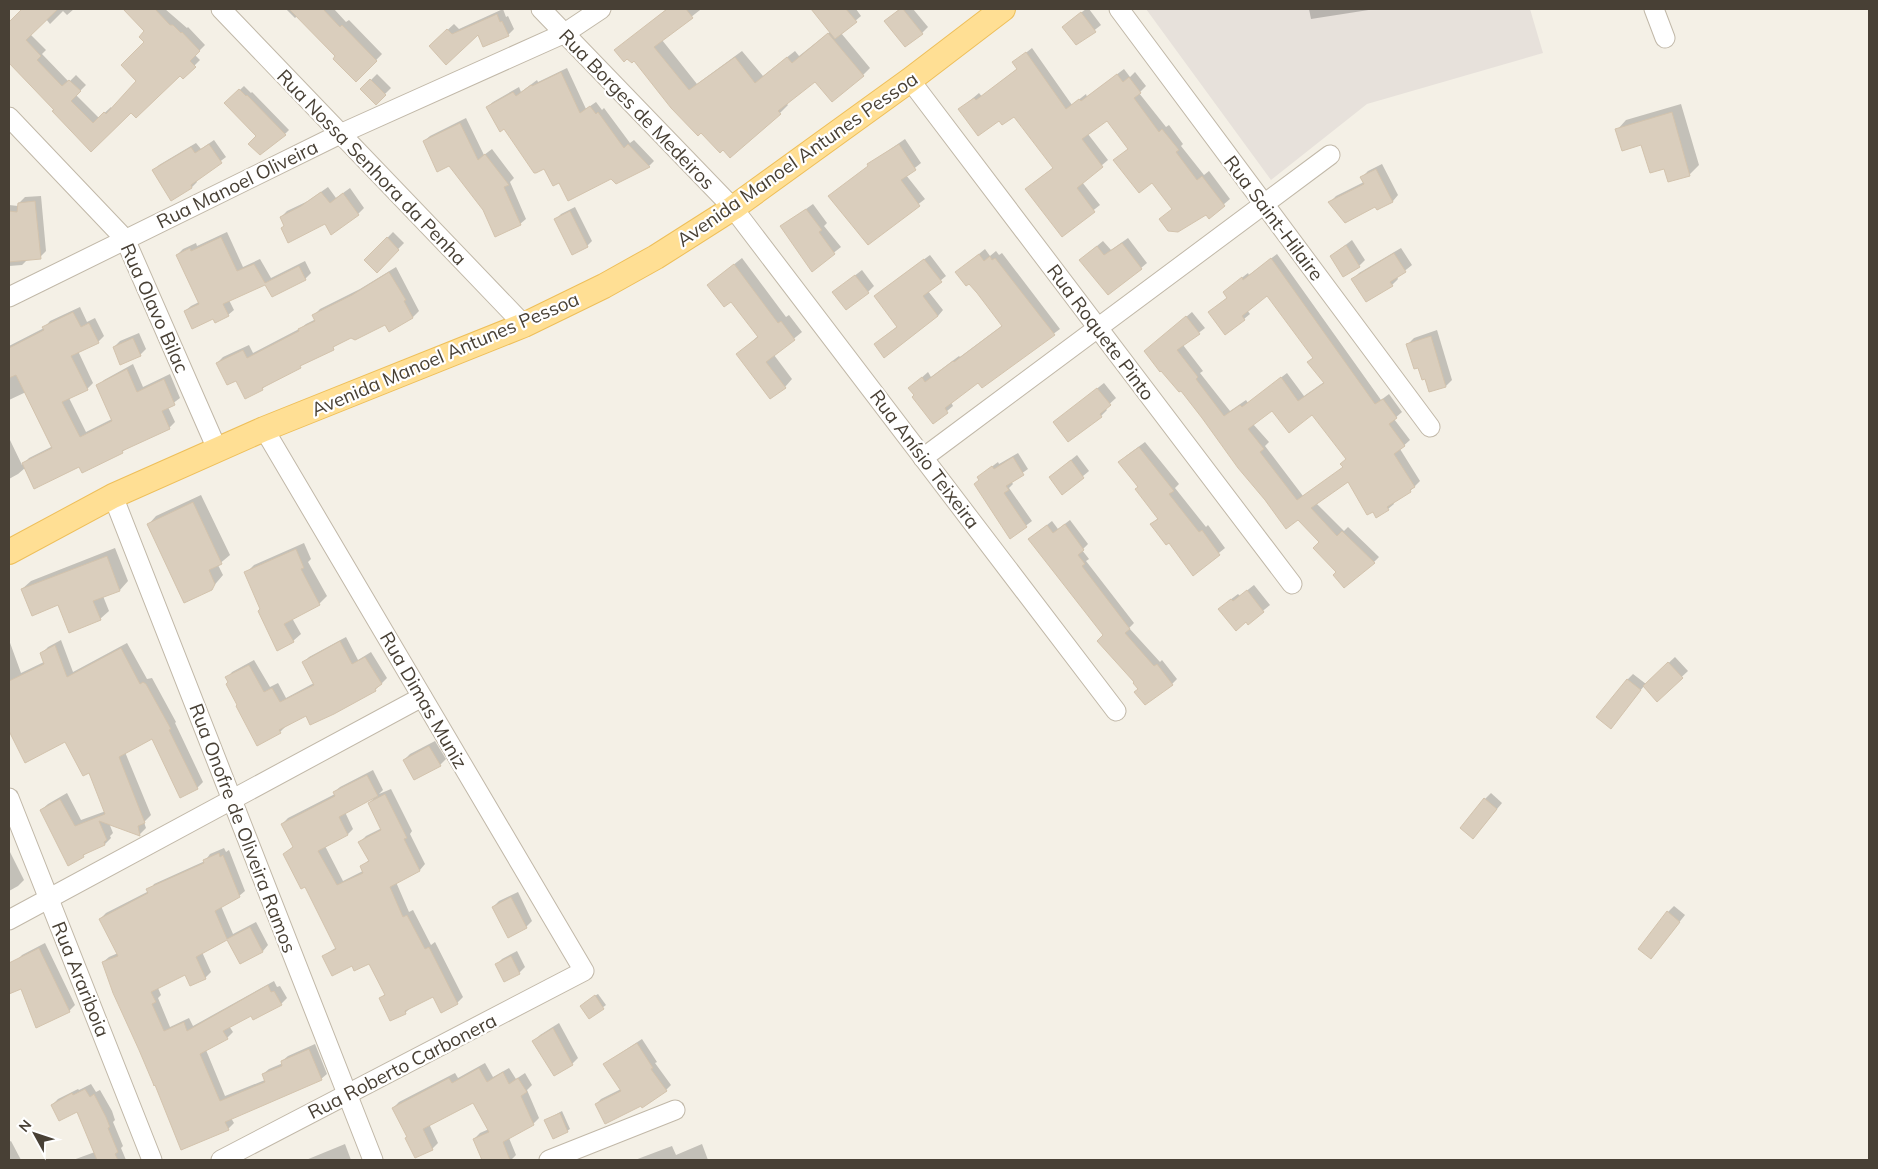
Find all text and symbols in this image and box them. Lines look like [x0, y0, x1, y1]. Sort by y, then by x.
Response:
street label: Rua Borges de Medeiros [554, 24, 720, 194]
street label: Rua Nossa Senhora da Penha [272, 64, 472, 270]
street label: Avenida Manoel Antunes Pessoa [672, 66, 922, 252]
street label: Rua Manoel Oliveira [152, 134, 322, 234]
street label: Rua Saint-Hilaire [1219, 151, 1329, 285]
street label: Rua Olavo Bilac [116, 239, 194, 377]
street label: Rua Roquete Pinto [1042, 259, 1160, 405]
street label: Avenida Manoel Antunes Pessoa [307, 287, 583, 421]
street label: Rua Anísio Teixeira [865, 385, 985, 533]
street label: Rua Dimas Muniz [375, 627, 473, 773]
street label: Rua Onofre de Oliveira Ramos [184, 700, 302, 956]
street label: Rua Arariboia [47, 918, 115, 1040]
street label: Rua Roberto Carbonera [304, 1008, 500, 1124]
north arrow [10, 1109, 60, 1159]
text: N [15, 1116, 35, 1135]

